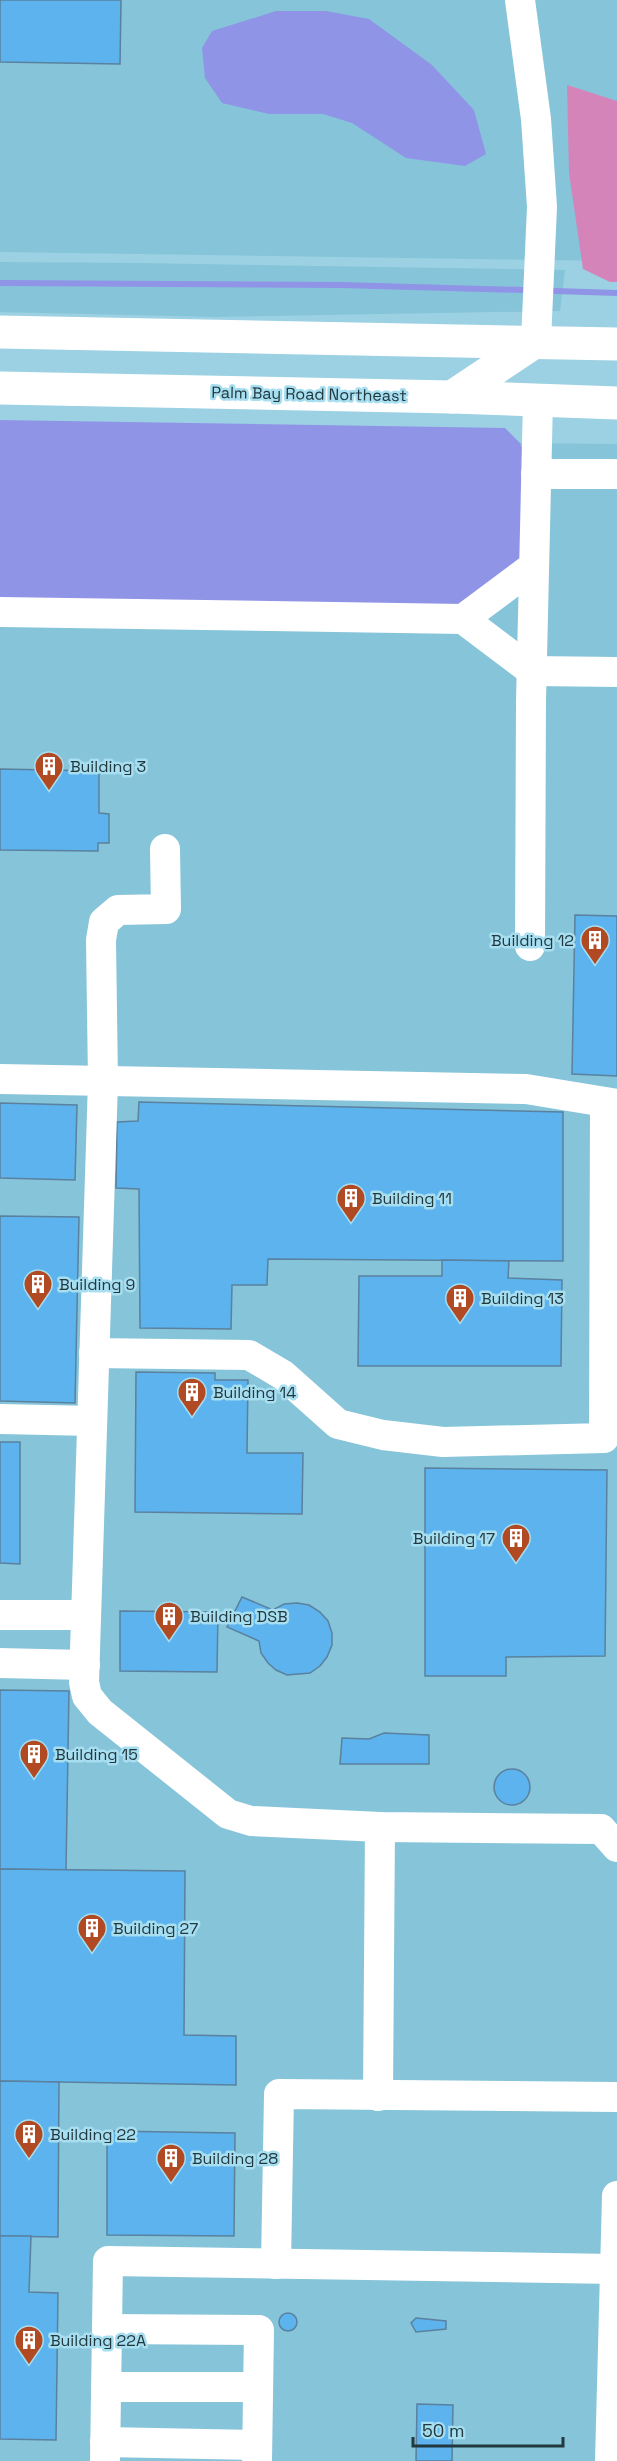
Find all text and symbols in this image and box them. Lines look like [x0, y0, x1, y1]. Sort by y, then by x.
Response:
street label: Palm Bay Road Northeast [211, 382, 407, 406]
building icon: Building 3 [33, 750, 65, 792]
place label: Building 3 [70, 756, 146, 777]
building icon: Building 12 [579, 924, 611, 966]
place label: Building 12 [491, 930, 574, 951]
building icon: Building 11 [335, 1182, 367, 1224]
place label: Building 11 [372, 1188, 452, 1209]
building icon: Building 9 [22, 1268, 54, 1310]
place label: Building 9 [59, 1274, 135, 1295]
building icon: Building 13 [444, 1282, 476, 1324]
place label: Building 13 [481, 1288, 564, 1309]
building icon: Building 14 [176, 1376, 208, 1418]
place label: Building 14 [213, 1382, 296, 1403]
building icon: Building 17 [500, 1522, 532, 1564]
place label: Building 17 [413, 1528, 495, 1549]
building icon: Building DSB [153, 1600, 185, 1642]
place label: Building DSB [190, 1606, 288, 1627]
building icon: Building 15 [18, 1738, 50, 1780]
place label: Building 15 [55, 1744, 138, 1765]
building icon: Building 27 [76, 1912, 108, 1954]
place label: Building 27 [113, 1918, 198, 1939]
building icon: Building 22 [13, 2118, 45, 2160]
place label: Building 22 [50, 2124, 136, 2145]
building icon: Building 28 [155, 2142, 187, 2184]
place label: Building 28 [192, 2148, 278, 2169]
building icon: Building 22A [13, 2324, 45, 2366]
place label: Building 22A [50, 2330, 146, 2351]
scale bar [413, 2410, 563, 2448]
text: 50 m [422, 2419, 464, 2442]

